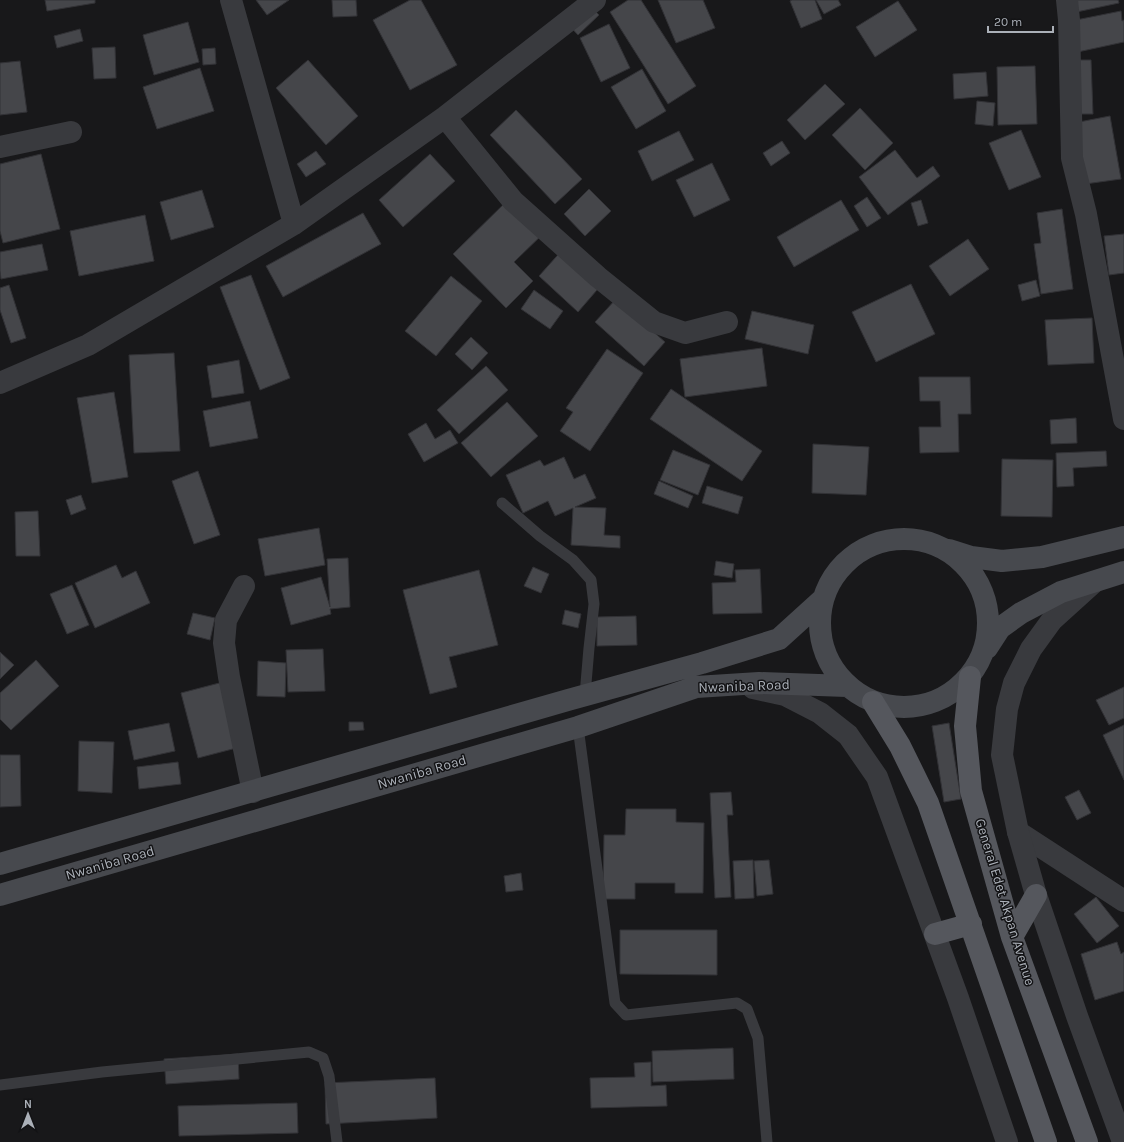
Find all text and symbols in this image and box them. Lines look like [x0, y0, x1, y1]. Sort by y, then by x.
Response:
scale bar [988, 8, 1053, 34]
text: 20 m [994, 15, 1022, 29]
street label: Nwaniba Road [698, 676, 790, 696]
street label: Nwaniba Road [376, 751, 468, 793]
street label: General Edet Akpan Avenue [972, 817, 1038, 987]
street label: Nwaniba Road [64, 842, 156, 884]
north arrow [8, 1094, 48, 1134]
text: N [24, 1098, 32, 1111]

